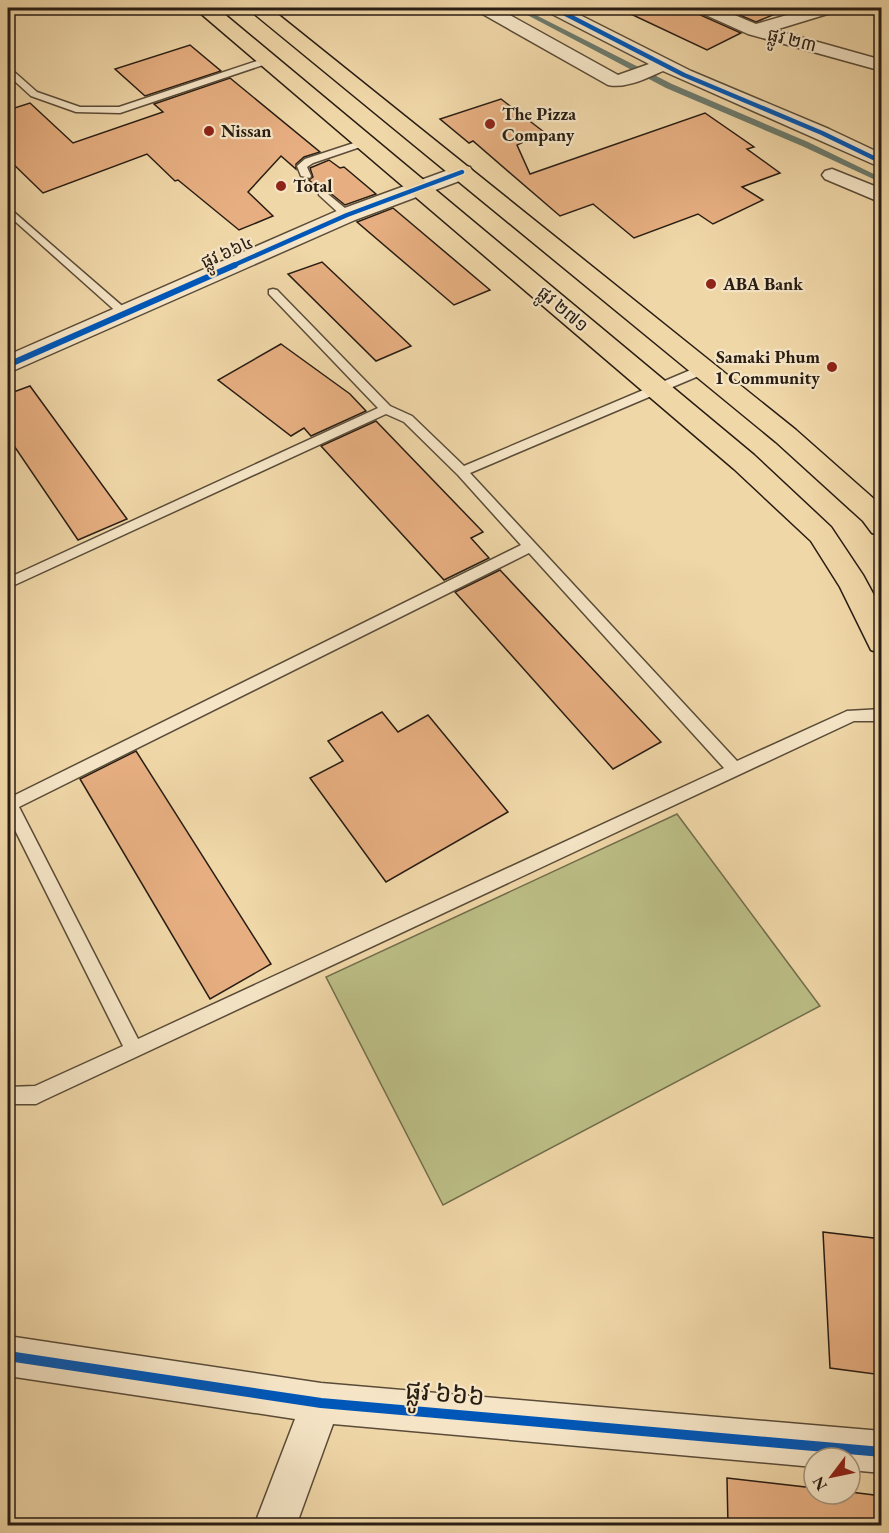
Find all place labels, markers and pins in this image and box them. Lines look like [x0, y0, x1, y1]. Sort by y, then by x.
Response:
place label: The Pizza Company [502, 102, 576, 146]
marker: The Pizza Company [483, 117, 497, 131]
place label: Nissan [221, 119, 272, 142]
marker: Nissan [202, 124, 216, 138]
place label: Total [293, 174, 332, 197]
marker: Total [274, 179, 288, 193]
place label: ABA Bank [722, 272, 804, 295]
marker: ABA Bank [704, 277, 718, 291]
place label: Samaki Phum 1 Community [715, 345, 820, 389]
marker: Samaki Phum 1 Community [825, 360, 839, 374]

